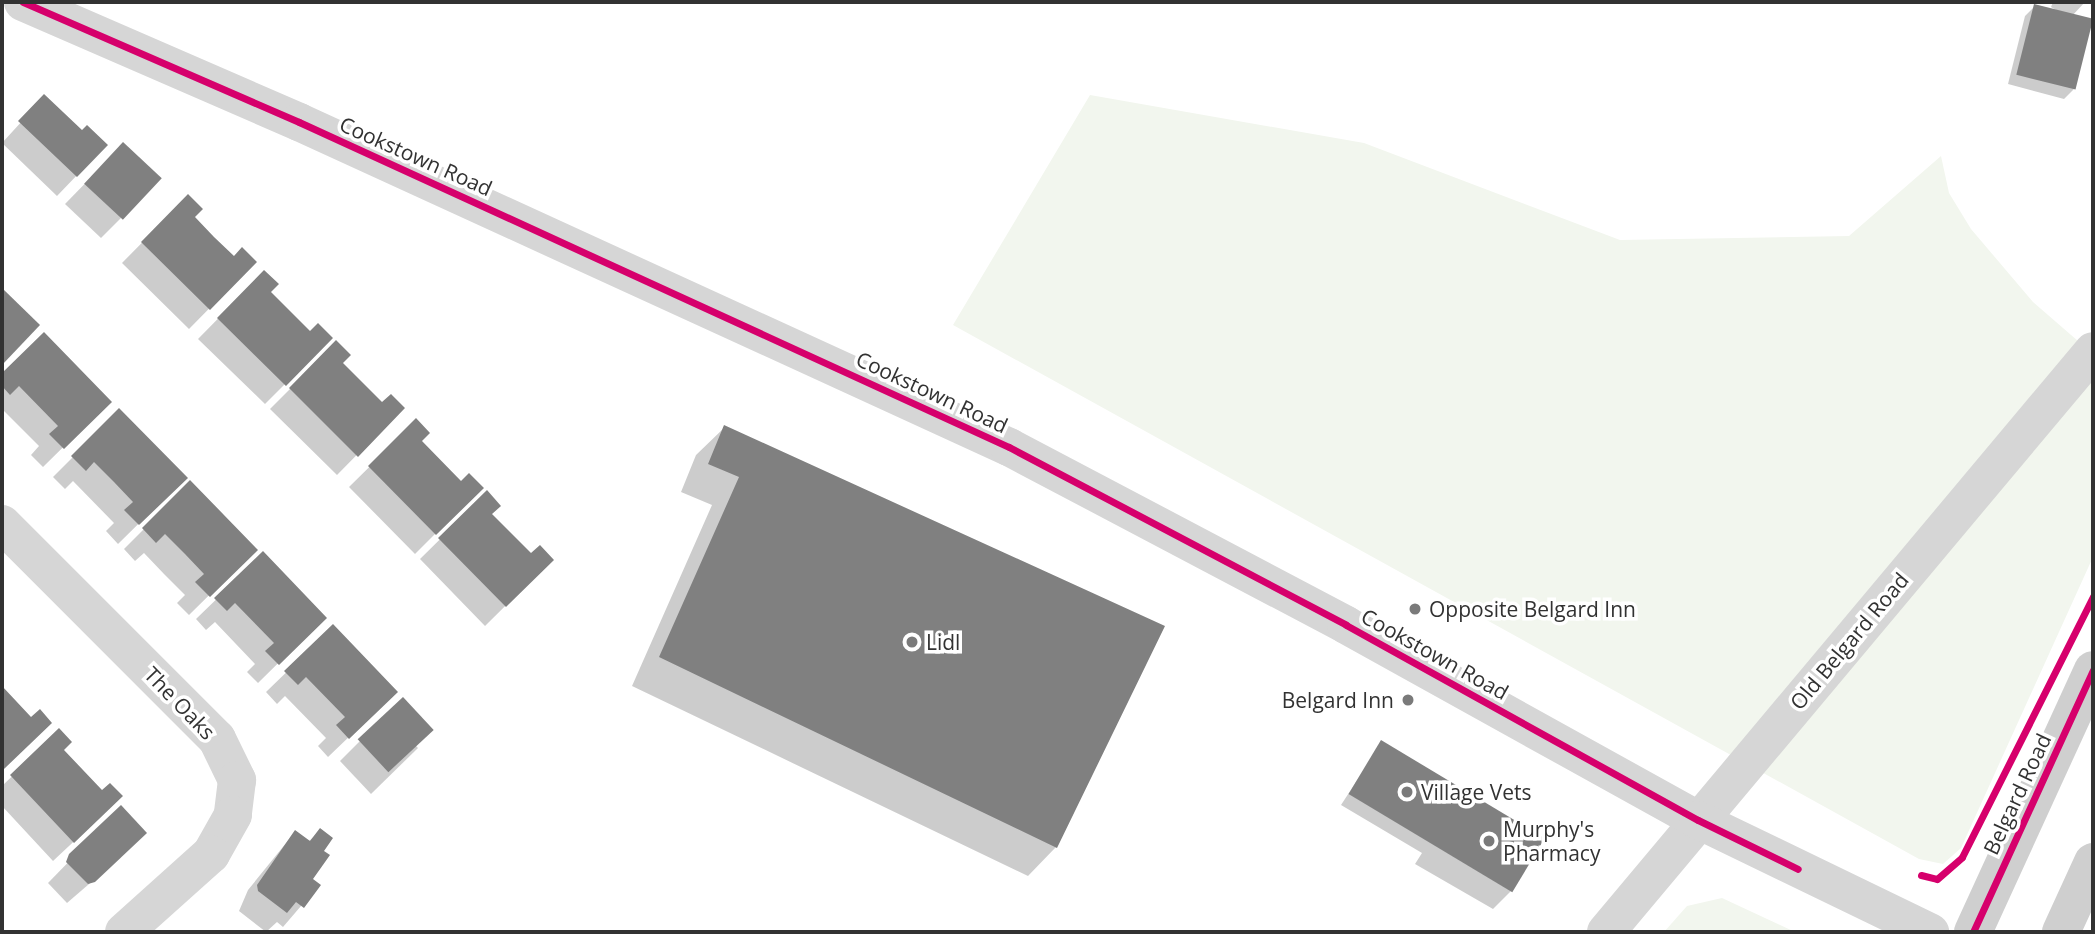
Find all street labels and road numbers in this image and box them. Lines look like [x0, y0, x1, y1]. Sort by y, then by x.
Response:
street label: Cookstown Road [336, 111, 496, 201]
street label: Cookstown Road [852, 346, 1012, 438]
street label: Old Belgard Road [1784, 568, 1914, 714]
street label: Cookstown Road [1357, 603, 1513, 705]
street label: The Oaks [139, 662, 221, 744]
street label: Belgard Road [1978, 729, 2056, 859]

